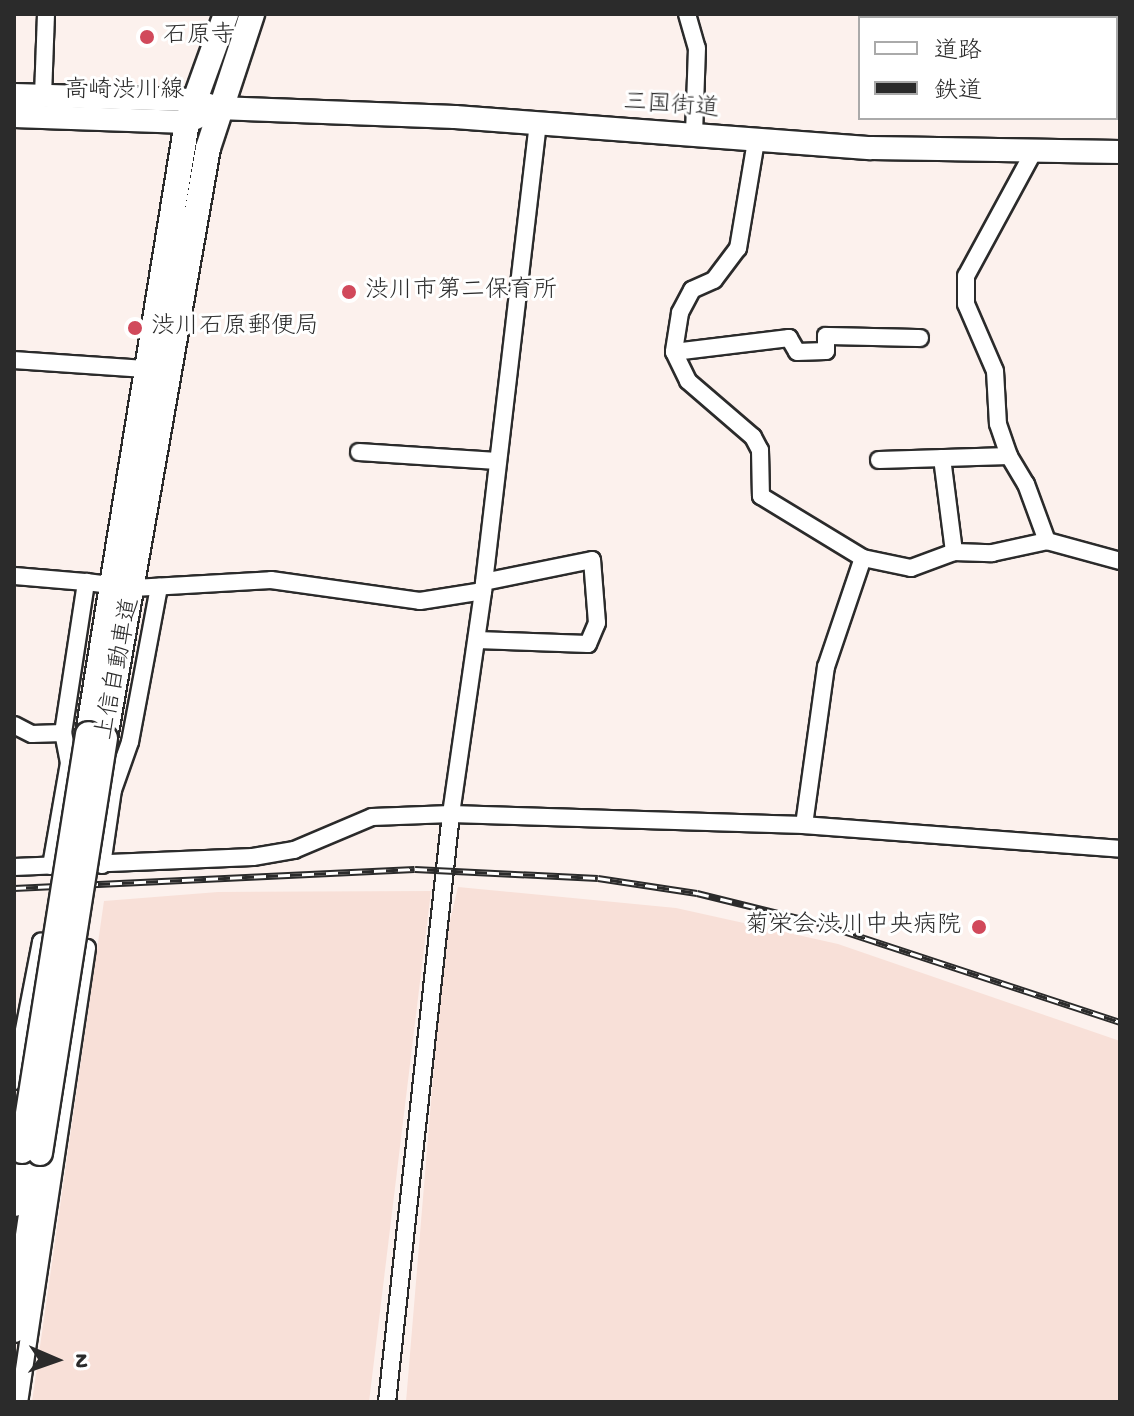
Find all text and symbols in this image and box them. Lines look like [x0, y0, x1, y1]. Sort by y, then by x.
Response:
legend [858, 16, 1118, 120]
place label: 石原寺 [163, 23, 235, 51]
marker: 石原寺 [138, 28, 156, 46]
text: 道路 [934, 38, 982, 67]
street label: 高崎渋川線 [64, 78, 184, 106]
text: 鉄道 [934, 78, 982, 107]
street label: 三国街道 [622, 89, 720, 125]
place label: 渋川市第二保育所 [365, 278, 557, 306]
marker: 渋川市第二保育所 [340, 283, 358, 301]
place label: 渋川石原郵便局 [151, 314, 319, 342]
marker: 渋川石原郵便局 [126, 319, 144, 337]
street label: 上信自動車道 [91, 596, 147, 742]
place label: 菊栄会渋川中央病院 [745, 913, 961, 941]
marker: 菊栄会渋川中央病院 [968, 916, 990, 938]
north arrow [16, 1320, 96, 1400]
text: N [67, 1353, 93, 1368]

